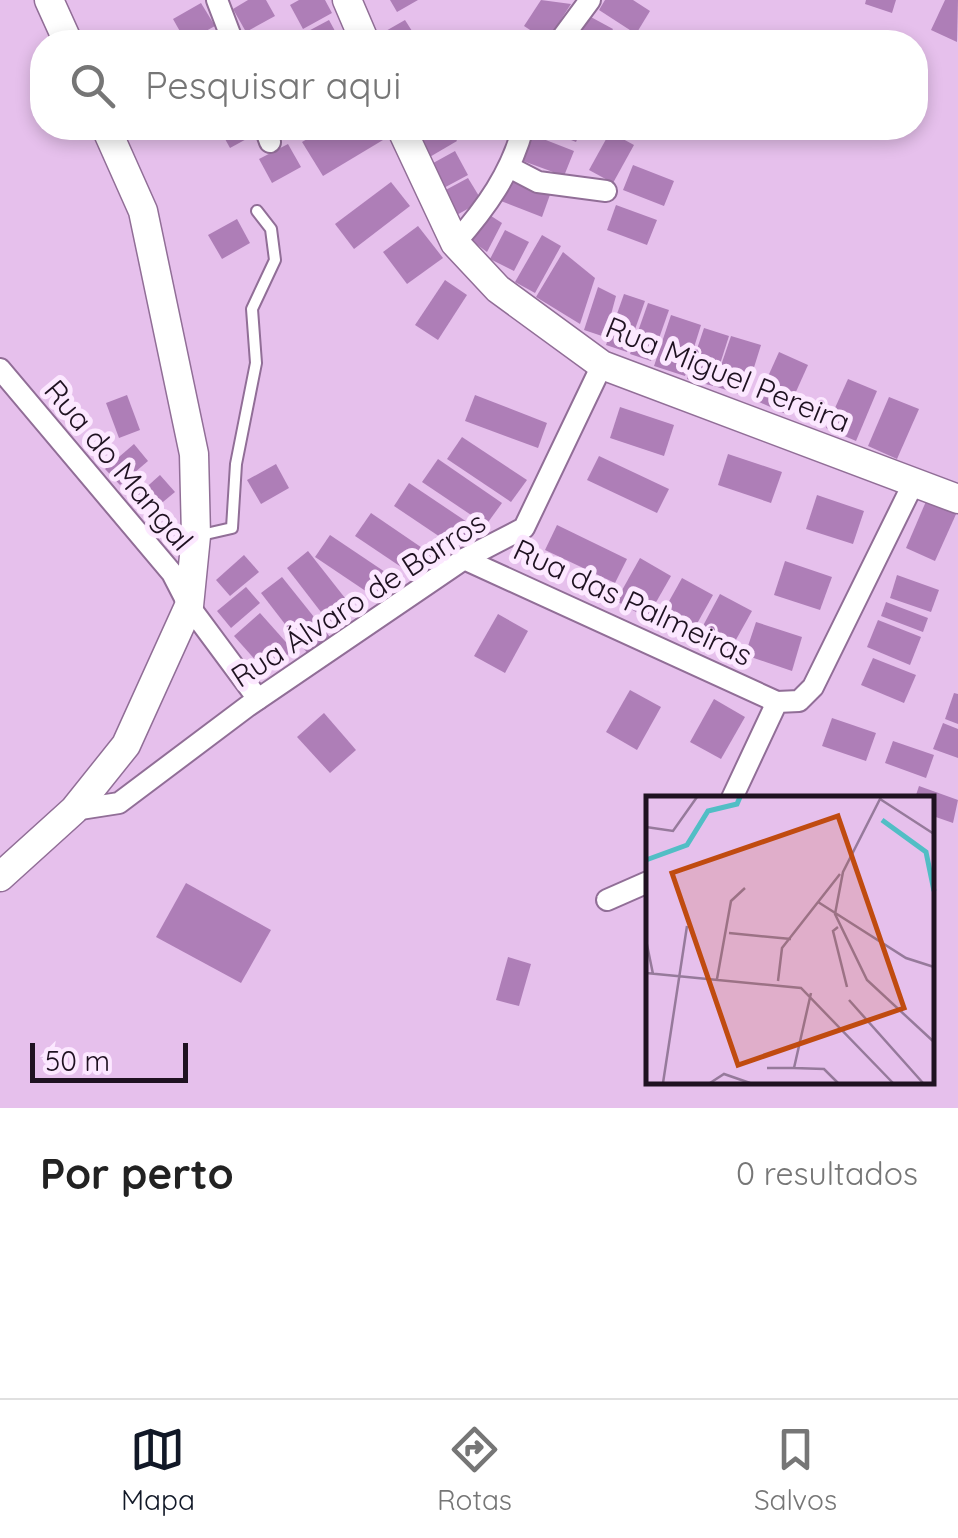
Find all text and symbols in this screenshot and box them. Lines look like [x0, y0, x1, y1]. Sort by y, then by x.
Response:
search box [30, 30, 928, 140]
icon: search [65, 58, 120, 113]
text: Pesquisar aqui [145, 61, 401, 109]
street label: Rua Miguel Pereira [600, 308, 856, 440]
street label: Rua do Mangal [36, 372, 202, 558]
street label: Rua Álvaro de Barros [224, 503, 492, 695]
street label: Rua das Palmeiras [508, 530, 758, 674]
inset map [646, 796, 933, 1083]
scale bar [30, 1038, 188, 1082]
text: 50 m [45, 1043, 110, 1078]
text: Por perto [40, 1147, 234, 1200]
text: 0 resultados [736, 1153, 918, 1193]
tab: Mapa [121, 1422, 195, 1517]
tab: Rotas [437, 1422, 512, 1517]
tab: Salvos [754, 1422, 837, 1517]

